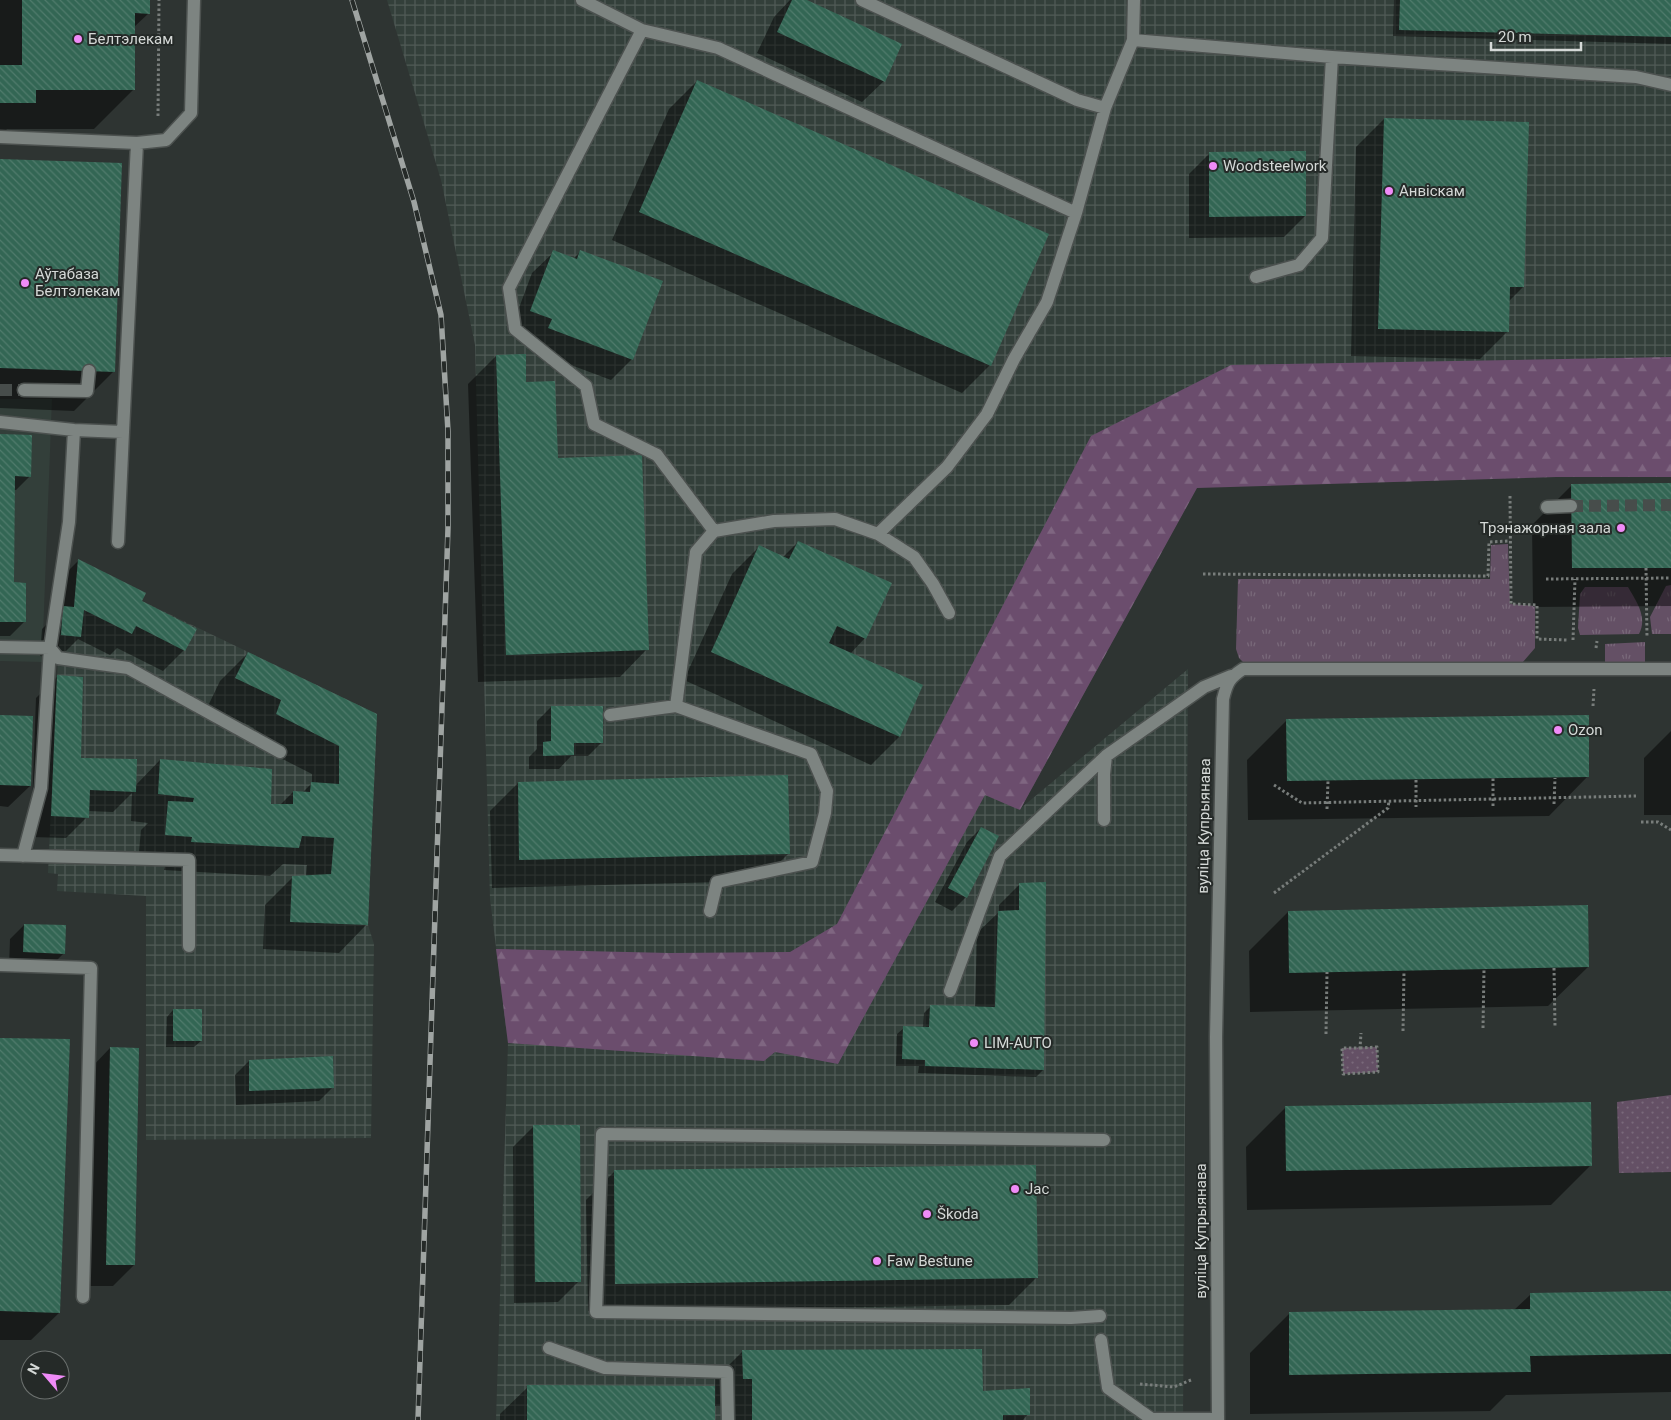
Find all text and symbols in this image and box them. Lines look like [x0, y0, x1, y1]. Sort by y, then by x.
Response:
scale bar [1491, 20, 1581, 52]
text: 20 m [1498, 28, 1532, 46]
place label: Белтэлекам [88, 30, 173, 48]
marker: Белтэлекам [72, 33, 84, 45]
place label: Woodsteelwork [1223, 157, 1327, 175]
marker: Woodsteelwork [1207, 160, 1219, 172]
place label: Анвіскам [1399, 182, 1465, 200]
marker: Анвіскам [1383, 185, 1395, 197]
place label: Аўтабаза Белтэлекам [35, 265, 120, 300]
marker: Аўтабаза Белтэлекам [19, 277, 31, 289]
place label: Трэнажорная зала [1480, 519, 1611, 537]
marker: Трэнажорная зала [1615, 522, 1627, 534]
place label: Ozon [1568, 721, 1602, 739]
marker: Ozon [1552, 724, 1564, 736]
street label: вуліца Купрыянава [1194, 758, 1214, 894]
place label: LIM-AUTO [984, 1034, 1052, 1052]
marker: LIM-AUTO [968, 1037, 980, 1049]
street label: вуліца Купрыянава [1192, 1163, 1210, 1299]
place label: Jac [1025, 1180, 1049, 1198]
marker: Jac [1009, 1183, 1021, 1195]
place label: Škoda [937, 1205, 979, 1223]
marker: Škoda [921, 1208, 933, 1220]
place label: Faw Bestune [887, 1252, 973, 1270]
marker: Faw Bestune [871, 1255, 883, 1267]
north arrow [20, 1350, 70, 1400]
text: N [24, 1361, 43, 1377]

